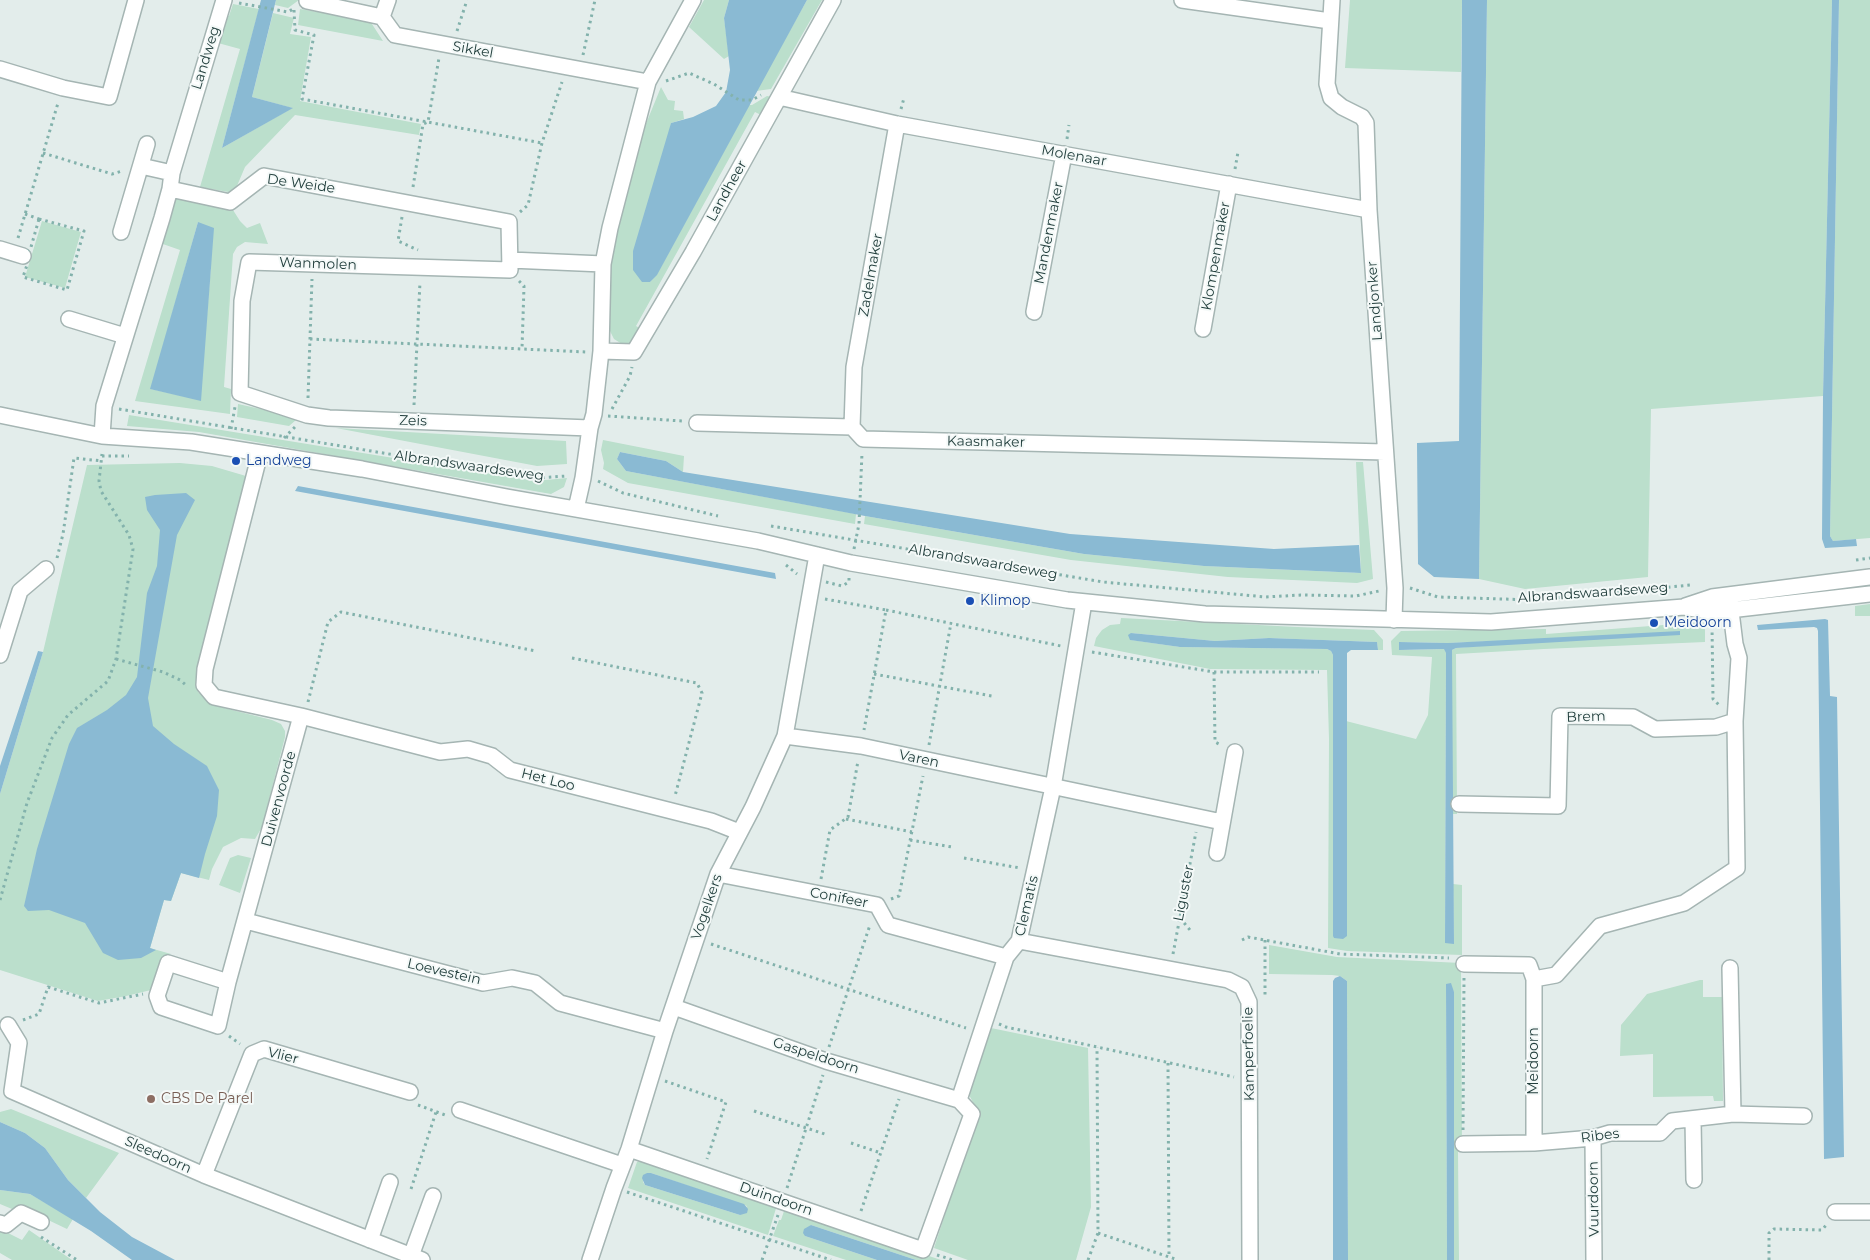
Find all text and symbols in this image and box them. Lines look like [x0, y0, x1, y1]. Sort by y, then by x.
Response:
street label: Landweg [188, 24, 224, 92]
street label: Sikkel [451, 38, 495, 62]
street label: Molenaar [1040, 142, 1108, 170]
street label: Landheer [703, 157, 751, 225]
street label: De Weide [266, 171, 336, 197]
street label: Mandenmaker [1031, 180, 1067, 286]
street label: Klompenmaker [1198, 200, 1234, 312]
street label: Zadelmaker [855, 232, 887, 318]
street label: Wanmolen [279, 254, 357, 274]
street label: Landjonker [1364, 261, 1386, 341]
street label: Zeis [399, 412, 427, 430]
street label: Kaasmaker [947, 433, 1025, 451]
street label: Albrandswaardseweg [393, 447, 545, 485]
place label: Landweg [246, 453, 312, 469]
marker: Landweg [230, 455, 242, 467]
street label: Albrandswaardseweg [907, 541, 1059, 583]
street label: Albrandswaardseweg [1517, 579, 1669, 607]
place label: Klimop [980, 593, 1031, 609]
marker: Klimop [964, 595, 976, 607]
place label: Meidoorn [1664, 615, 1732, 631]
marker: Meidoorn [1648, 617, 1660, 629]
street label: Brem [1566, 708, 1606, 726]
street label: Varen [897, 747, 941, 771]
street label: Duivenvoorde [258, 749, 300, 849]
street label: Het Loo [519, 765, 577, 795]
street label: Liguster [1170, 863, 1198, 923]
street label: Vogelkers [688, 872, 726, 942]
street label: Clematis [1012, 874, 1042, 938]
street label: Conifeer [809, 884, 869, 912]
street label: Loevestein [406, 955, 482, 989]
street label: Kamperfoelie [1240, 1007, 1258, 1101]
street label: Meidoorn [1526, 1027, 1542, 1095]
street label: Gaspeldoorn [771, 1034, 861, 1078]
street label: Vlier [266, 1044, 300, 1068]
place label: CBS De Parel [161, 1091, 253, 1107]
marker: CBS De Parel [145, 1093, 157, 1105]
street label: Ribes [1580, 1125, 1620, 1147]
street label: Sleedoorn [122, 1133, 194, 1177]
street label: Vuurdoorn [1585, 1161, 1603, 1237]
street label: Duindoorn [737, 1179, 815, 1219]

